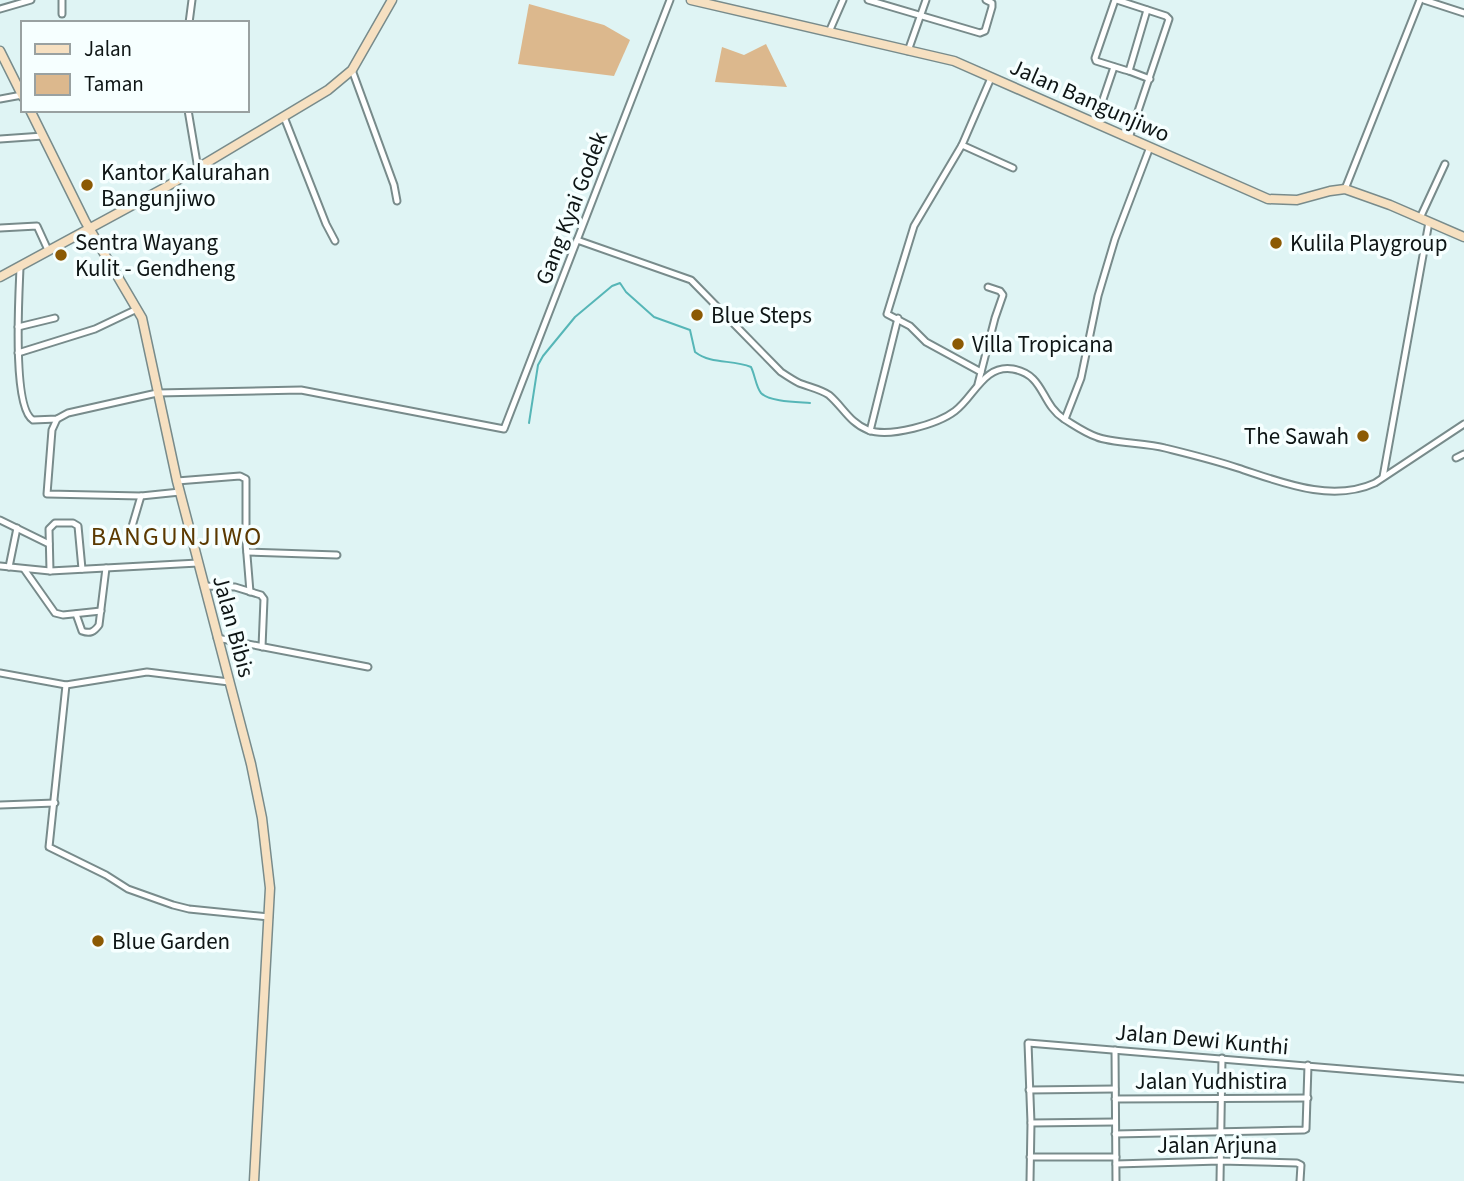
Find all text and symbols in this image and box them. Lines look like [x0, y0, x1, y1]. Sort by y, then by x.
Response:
legend [21, 21, 248, 112]
text: Jalan [84, 34, 132, 64]
street label: Jalan Bangunjiwo [1005, 50, 1175, 150]
text: Taman [84, 69, 144, 99]
street label: Gang Kyai Godek [527, 126, 616, 290]
place label: Kantor Kalurahan Bangunjiwo [101, 156, 270, 215]
marker: Kantor Kalurahan Bangunjiwo [79, 177, 95, 193]
place label: Sentra Wayang Kulit - Gendheng [75, 226, 236, 285]
place label: Kulila Playgroup [1290, 227, 1447, 260]
marker: Kulila Playgroup [1268, 235, 1284, 251]
marker: Sentra Wayang Kulit - Gendheng [53, 247, 69, 263]
place label: Blue Steps [711, 299, 812, 332]
marker: Blue Steps [689, 307, 705, 323]
place label: Villa Tropicana [972, 328, 1113, 361]
marker: Villa Tropicana [950, 336, 966, 352]
place label: The Sawah [1244, 420, 1349, 453]
marker: The Sawah [1355, 428, 1371, 444]
district label: BANGUNJIWO [91, 518, 263, 555]
street label: Jalan Bibis [204, 571, 263, 681]
place label: Blue Garden [112, 925, 230, 958]
marker: Blue Garden [90, 933, 106, 949]
street label: Jalan Dewi Kunthi [1114, 1015, 1290, 1064]
street label: Jalan Yudhistira [1135, 1065, 1287, 1098]
street label: Jalan Arjuna [1157, 1129, 1277, 1162]

